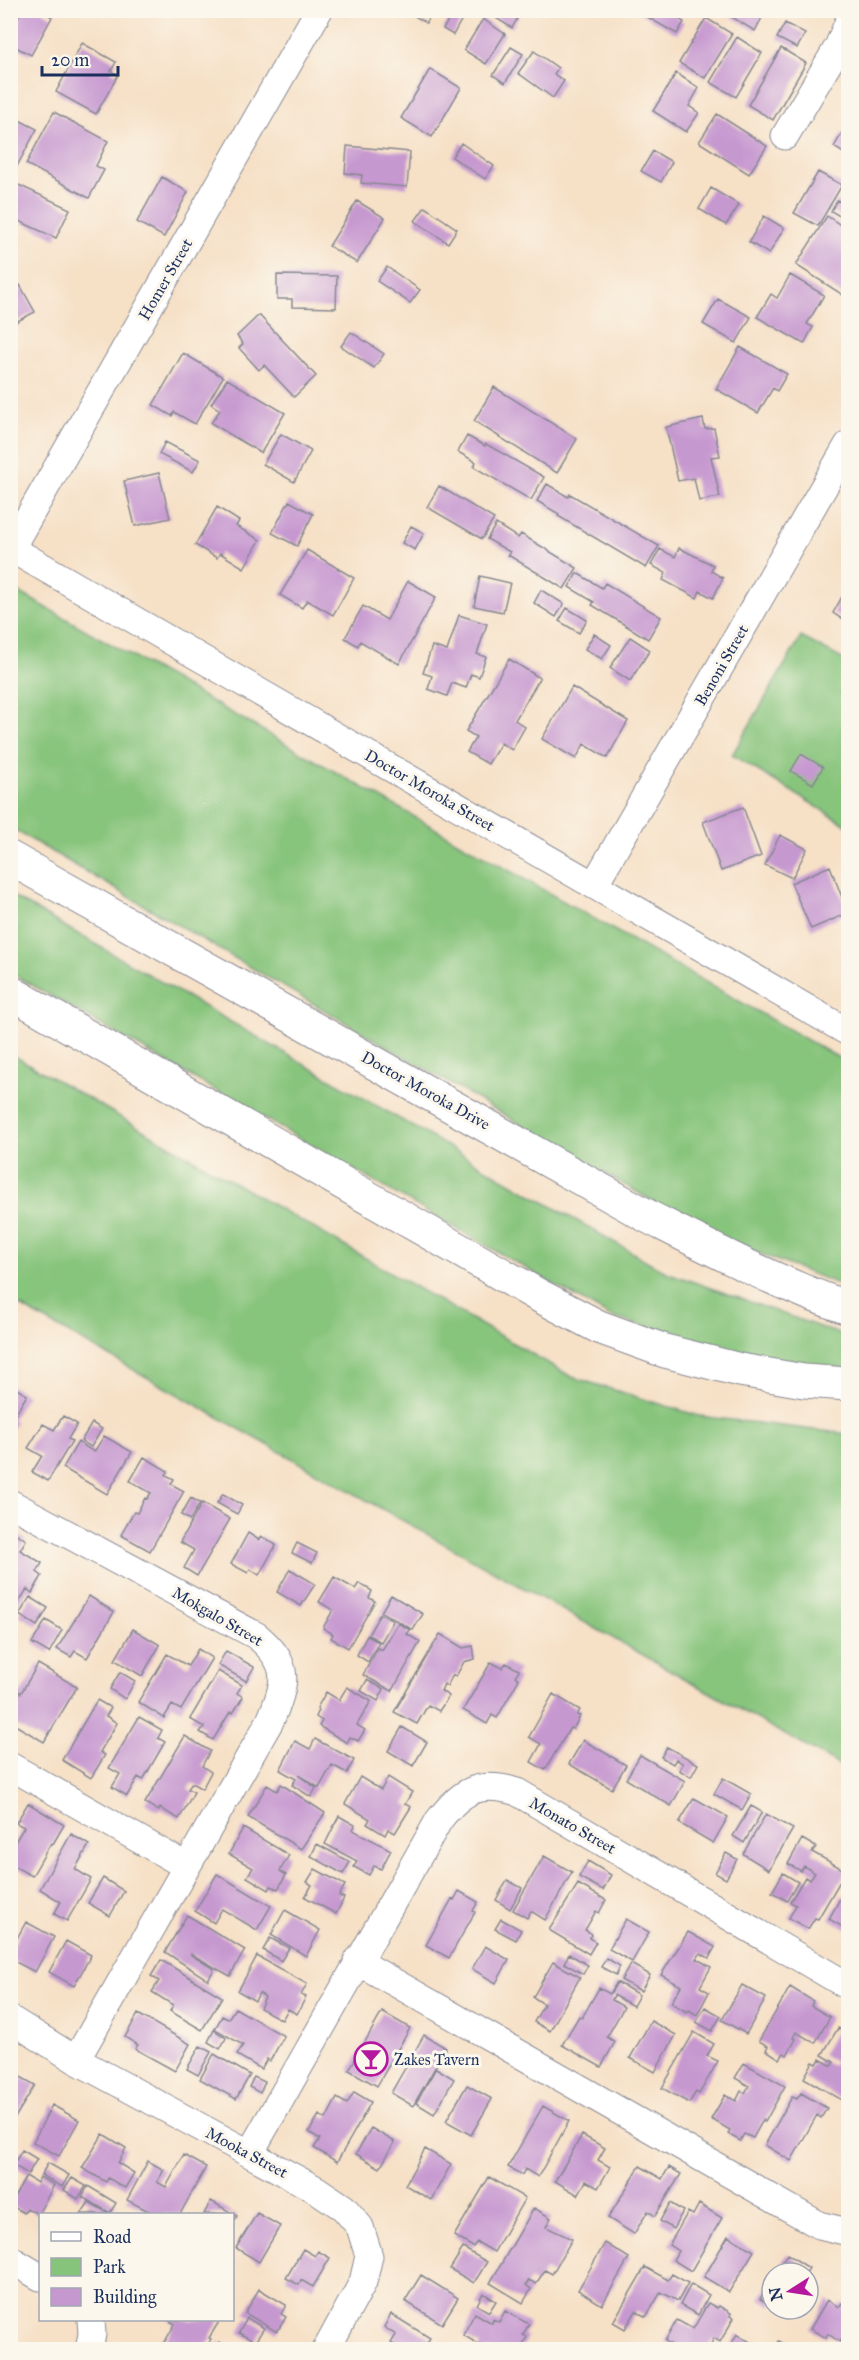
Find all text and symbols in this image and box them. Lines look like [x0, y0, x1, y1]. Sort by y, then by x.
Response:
scale bar [42, 39, 118, 77]
text: 20 m [51, 49, 89, 71]
street label: Homer Street [134, 235, 197, 323]
street label: Benoni Street [691, 621, 752, 709]
street label: Doctor Moroka Street [362, 746, 498, 835]
street label: Doctor Moroka Drive [358, 1047, 494, 1134]
street label: Mokgalo Street [168, 1583, 267, 1651]
street label: Monato Street [526, 1793, 620, 1858]
bar icon: Zakes Tavern [353, 2041, 389, 2077]
place label: Zakes Tavern [394, 2050, 480, 2069]
street label: Mooka Street [203, 2123, 291, 2182]
legend [39, 2213, 234, 2321]
text: Road [93, 2226, 131, 2248]
text: Park [93, 2256, 126, 2278]
north arrow [760, 2261, 820, 2321]
text: N [765, 2285, 787, 2303]
text: Building [93, 2286, 157, 2309]

